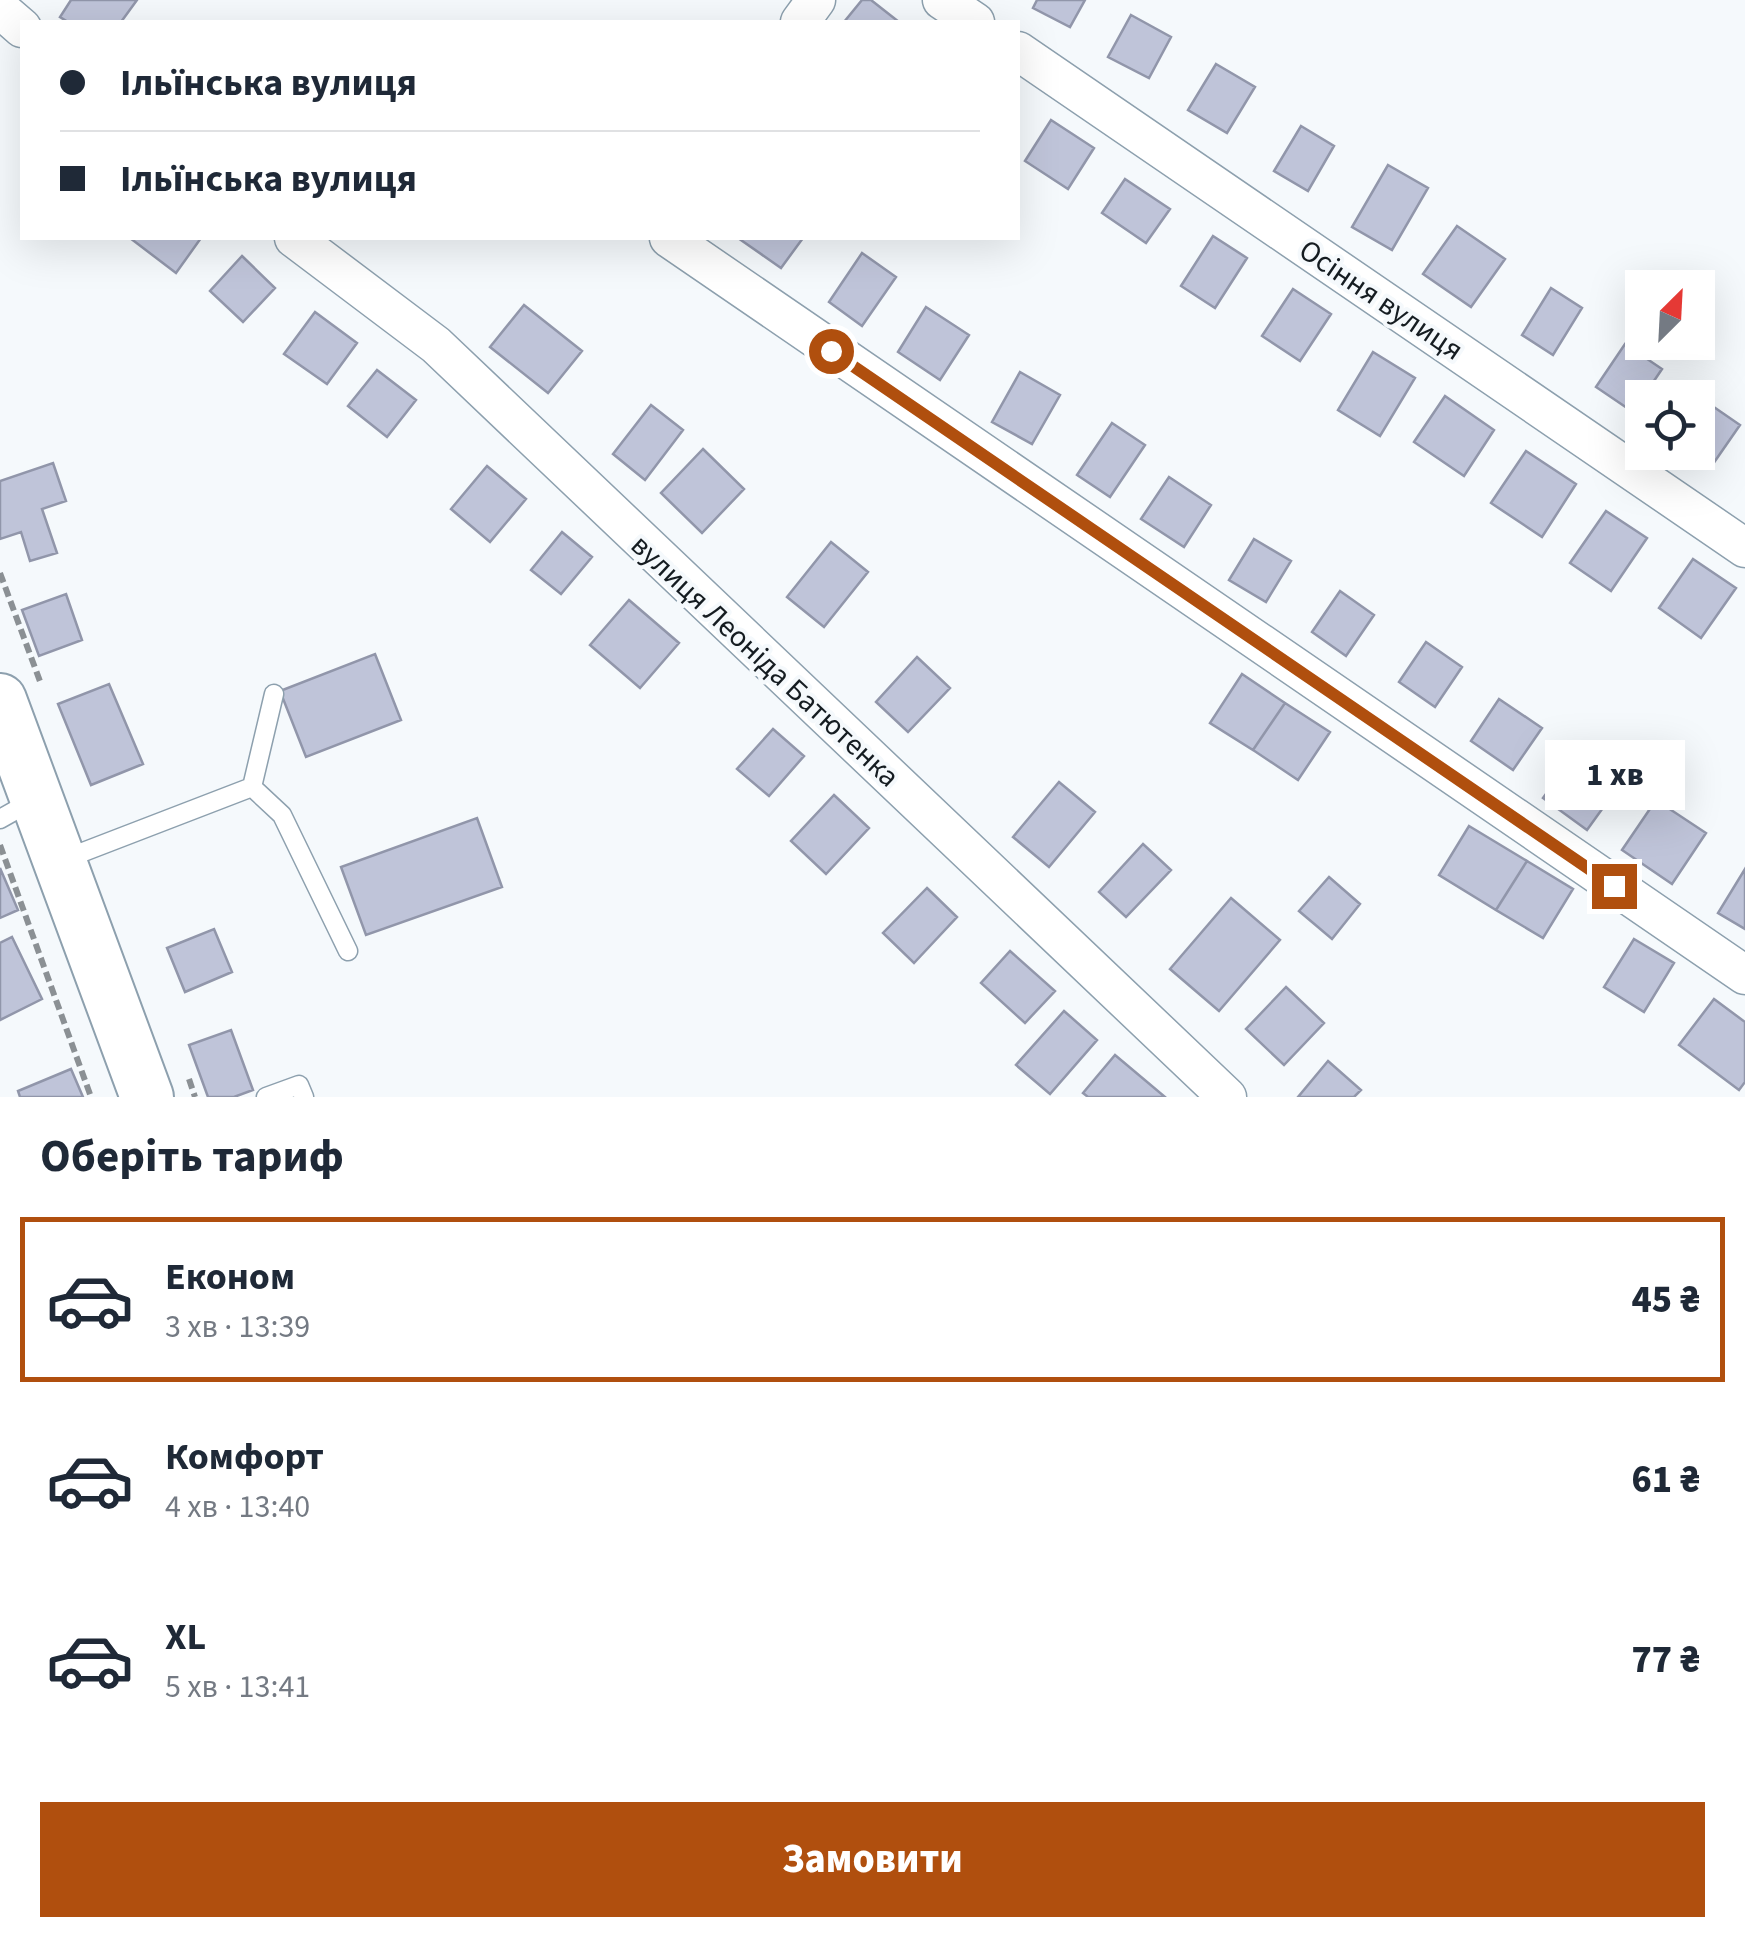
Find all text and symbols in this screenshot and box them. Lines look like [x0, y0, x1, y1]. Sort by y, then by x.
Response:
text: Ільїнська вулиця [120, 56, 417, 110]
text: Ільїнська вулиця [120, 152, 417, 206]
street label: Осіння вулиця [1290, 229, 1472, 371]
north arrow [1625, 270, 1715, 360]
map controls [1625, 270, 1715, 470]
route start [809, 329, 854, 374]
button: locate [1625, 380, 1715, 470]
street label: вулиця Леоніда Батютенка [621, 525, 909, 797]
callout: 1 хв [1544, 741, 1684, 811]
text: 1 хв [1586, 752, 1644, 798]
route end [1592, 864, 1637, 909]
text: Оберіть тариф [40, 1125, 344, 1189]
text: Економ [165, 1250, 295, 1304]
icon: car [45, 1255, 135, 1345]
text: 45 ₴ [1632, 1273, 1700, 1327]
text: 3 хв · 13:39 [165, 1304, 310, 1350]
text: Комфорт [165, 1430, 324, 1484]
icon: car [45, 1435, 135, 1525]
text: 61 ₴ [1632, 1453, 1700, 1507]
text: 4 хв · 13:40 [165, 1484, 310, 1530]
text: XL [165, 1610, 206, 1664]
icon: car [45, 1615, 135, 1705]
text: 77 ₴ [1632, 1633, 1700, 1687]
text: 5 хв · 13:41 [165, 1664, 310, 1710]
button: Замовити [40, 1802, 1705, 1917]

